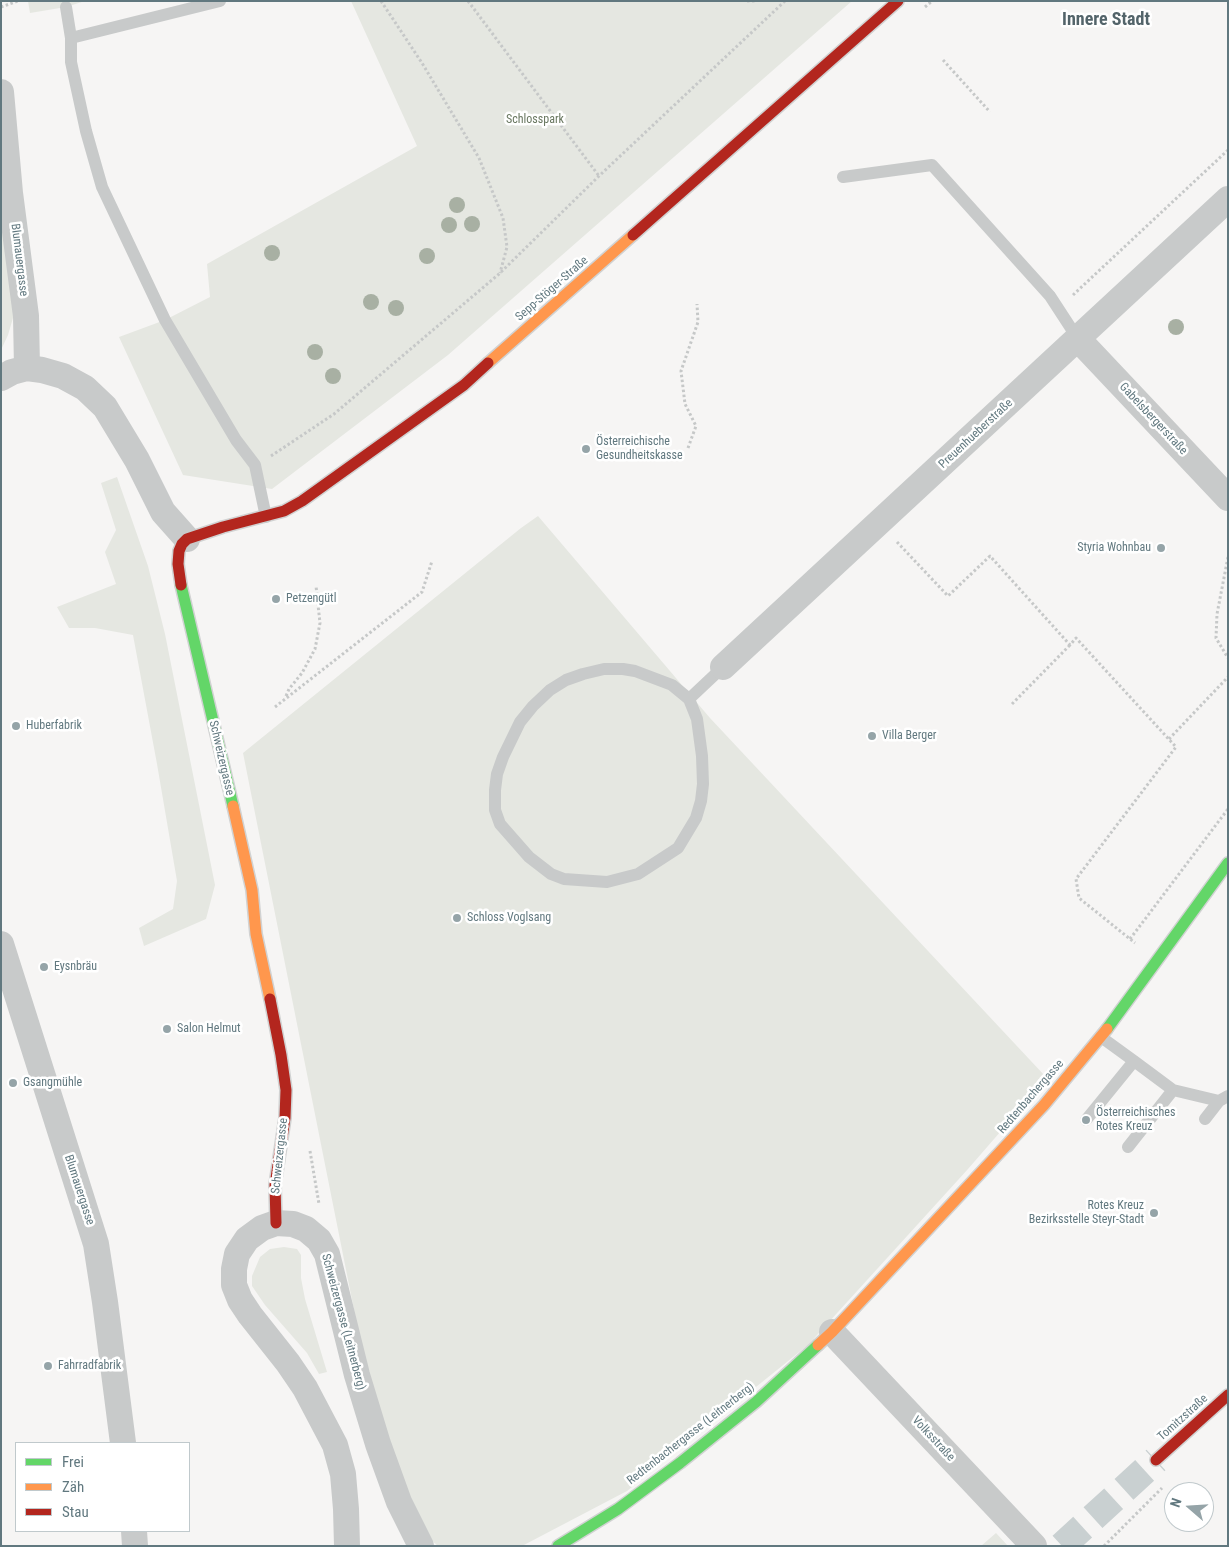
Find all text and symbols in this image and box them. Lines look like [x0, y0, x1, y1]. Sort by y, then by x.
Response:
district label: Innere Stadt [1062, 9, 1150, 31]
park label: Schlosspark [506, 113, 564, 127]
street label: Blumauergasse [7, 223, 31, 297]
street label: Sepp-Stöger-Straße [513, 254, 591, 324]
street label: Gabelsbergerstraße [1116, 380, 1190, 458]
street label: Preuenhueberstraße [936, 396, 1016, 472]
place label: Österreichische Gesundheitskasse [596, 435, 683, 463]
marker: Österreichische Gesundheitskasse [580, 443, 592, 455]
place label: Styria Wohnbau [1077, 541, 1151, 555]
marker: Styria Wohnbau [1155, 542, 1167, 554]
place label: Petzengütl [286, 592, 336, 606]
marker: Petzengütl [270, 593, 282, 605]
place label: Huberfabrik [26, 719, 82, 733]
street label: Schweizergasse [205, 719, 237, 797]
marker: Huberfabrik [10, 720, 22, 732]
place label: Villa Berger [882, 729, 936, 743]
marker: Villa Berger [866, 730, 878, 742]
place label: Schloss Voglsang [467, 911, 551, 925]
marker: Schloss Voglsang [451, 912, 463, 924]
place label: Eysnbräu [54, 960, 97, 974]
marker: Eysnbräu [38, 961, 50, 973]
place label: Salon Helmut [177, 1022, 241, 1036]
marker: Salon Helmut [161, 1023, 173, 1035]
street label: Redtenbachergasse [995, 1057, 1067, 1137]
place label: Gsangmühle [23, 1076, 82, 1090]
marker: Gsangmühle [7, 1077, 19, 1089]
place label: Österreichisches Rotes Kreuz [1096, 1106, 1175, 1134]
marker: Österreichisches Rotes Kreuz [1080, 1114, 1092, 1126]
street label: Schweizergasse [269, 1117, 291, 1195]
street label: Blumauergasse [61, 1153, 97, 1227]
place label: Rotes Kreuz Bezirksstelle Steyr-Stadt [1029, 1199, 1144, 1227]
marker: Rotes Kreuz Bezirksstelle Steyr-Stadt [1148, 1207, 1160, 1219]
street label: Schweizergasse (Leitnerberg) [318, 1252, 368, 1392]
place label: Fahrradfabrik [58, 1359, 121, 1373]
marker: Fahrradfabrik [42, 1360, 54, 1372]
street label: Redtenbachergasse (Leitnerberg) [625, 1380, 757, 1488]
street label: Tomitzstraße [1155, 1392, 1211, 1444]
street label: Volksstraße [909, 1414, 957, 1464]
legend [15, 1442, 190, 1532]
text: Frei [62, 1453, 84, 1471]
text: Zäh [62, 1478, 84, 1496]
north arrow [1164, 1482, 1214, 1532]
text: N [1167, 1496, 1185, 1509]
text: Stau [62, 1503, 89, 1521]

